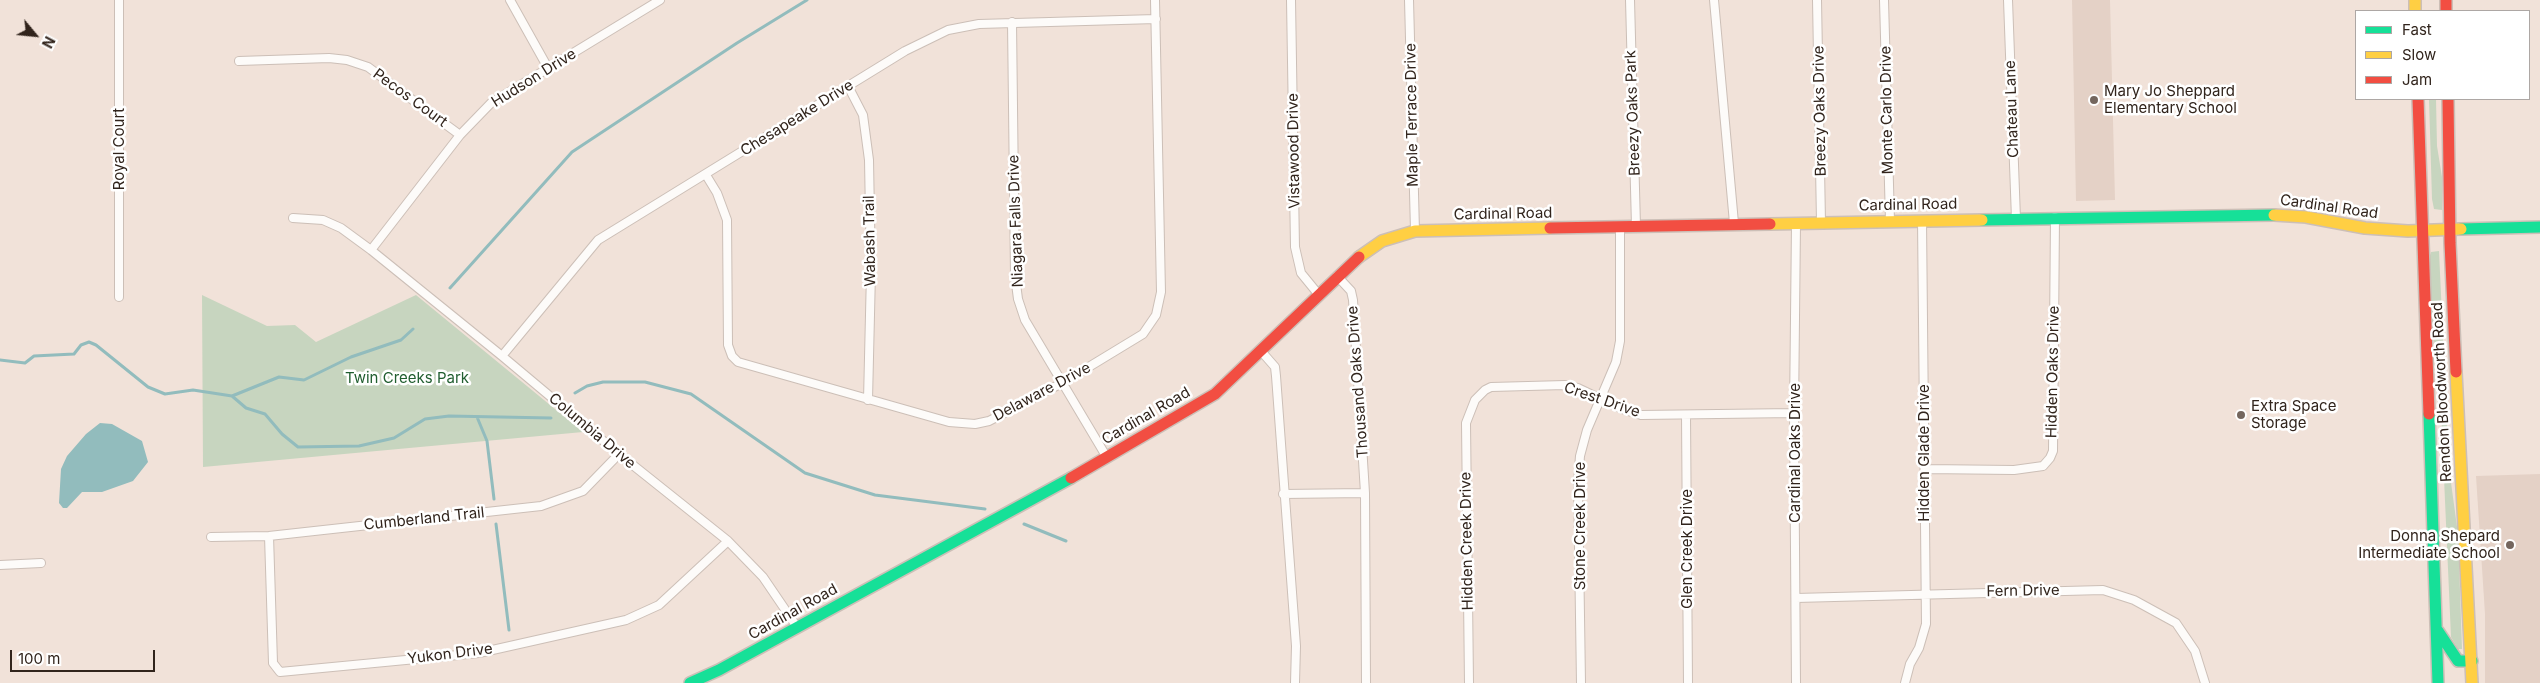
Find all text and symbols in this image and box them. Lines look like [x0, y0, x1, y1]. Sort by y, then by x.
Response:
north arrow [10, 10, 60, 60]
legend [2355, 10, 2530, 100]
text: Fast [2402, 20, 2432, 39]
text: N [39, 34, 59, 51]
street label: Maple Terrace Drive [1402, 43, 1422, 187]
street label: Hudson Drive [488, 45, 580, 111]
street label: Breezy Oaks Drive [1810, 45, 1830, 177]
text: Slow [2402, 45, 2436, 64]
street label: Monte Carlo Drive [1877, 46, 1897, 174]
street label: Breezy Oaks Park [1622, 50, 1644, 176]
street label: Chateau Lane [2001, 60, 2023, 158]
street label: Pecos Court [369, 65, 451, 131]
text: Jam [2402, 70, 2432, 89]
street label: Chesapeake Drive [737, 76, 857, 160]
place label: Mary Jo Sheppard Elementary School [2104, 82, 2237, 117]
street label: Vistawood Drive [1284, 93, 1304, 209]
marker: Mary Jo Sheppard Elementary School [2088, 94, 2100, 106]
street label: Royal Court [110, 108, 128, 190]
street label: Niagara Falls Drive [1005, 154, 1027, 288]
street label: Cardinal Road [2279, 191, 2379, 223]
street label: Wabash Trail [860, 195, 880, 287]
street label: Cardinal Road [1858, 195, 1958, 215]
street label: Cardinal Road [1453, 204, 1553, 224]
street label: Rendon Bloodworth Road [2428, 302, 2456, 482]
street label: Thousand Oaks Drive [1344, 305, 1372, 459]
street label: Hidden Oaks Drive [2043, 306, 2063, 438]
street label: Delaware Drive [990, 359, 1094, 425]
park label: Twin Creeks Park [345, 369, 469, 387]
street label: Crest Drive [1562, 379, 1642, 421]
street label: Cardinal Road [1099, 383, 1193, 449]
street label: Cardinal Oaks Drive [1786, 383, 1804, 523]
street label: Hidden Glade Drive [1915, 384, 1933, 522]
street label: Columbia Drive [545, 389, 639, 473]
place label: Extra Space Storage [2251, 397, 2336, 432]
marker: Extra Space Storage [2235, 409, 2247, 421]
street label: Stone Creek Drive [1571, 462, 1589, 590]
street label: Hidden Creek Drive [1457, 472, 1477, 610]
street label: Glen Creek Drive [1678, 489, 1696, 609]
street label: Cumberland Trail [363, 504, 485, 534]
place label: Donna Shepard Intermediate School [2358, 527, 2500, 562]
marker: Donna Shepard Intermediate School [2504, 539, 2516, 551]
street label: Cardinal Road [745, 580, 841, 644]
street label: Fern Drive [1986, 581, 2060, 601]
scale bar [12, 640, 158, 672]
street label: Yukon Drive [406, 640, 494, 668]
text: 100 m [18, 649, 60, 668]

